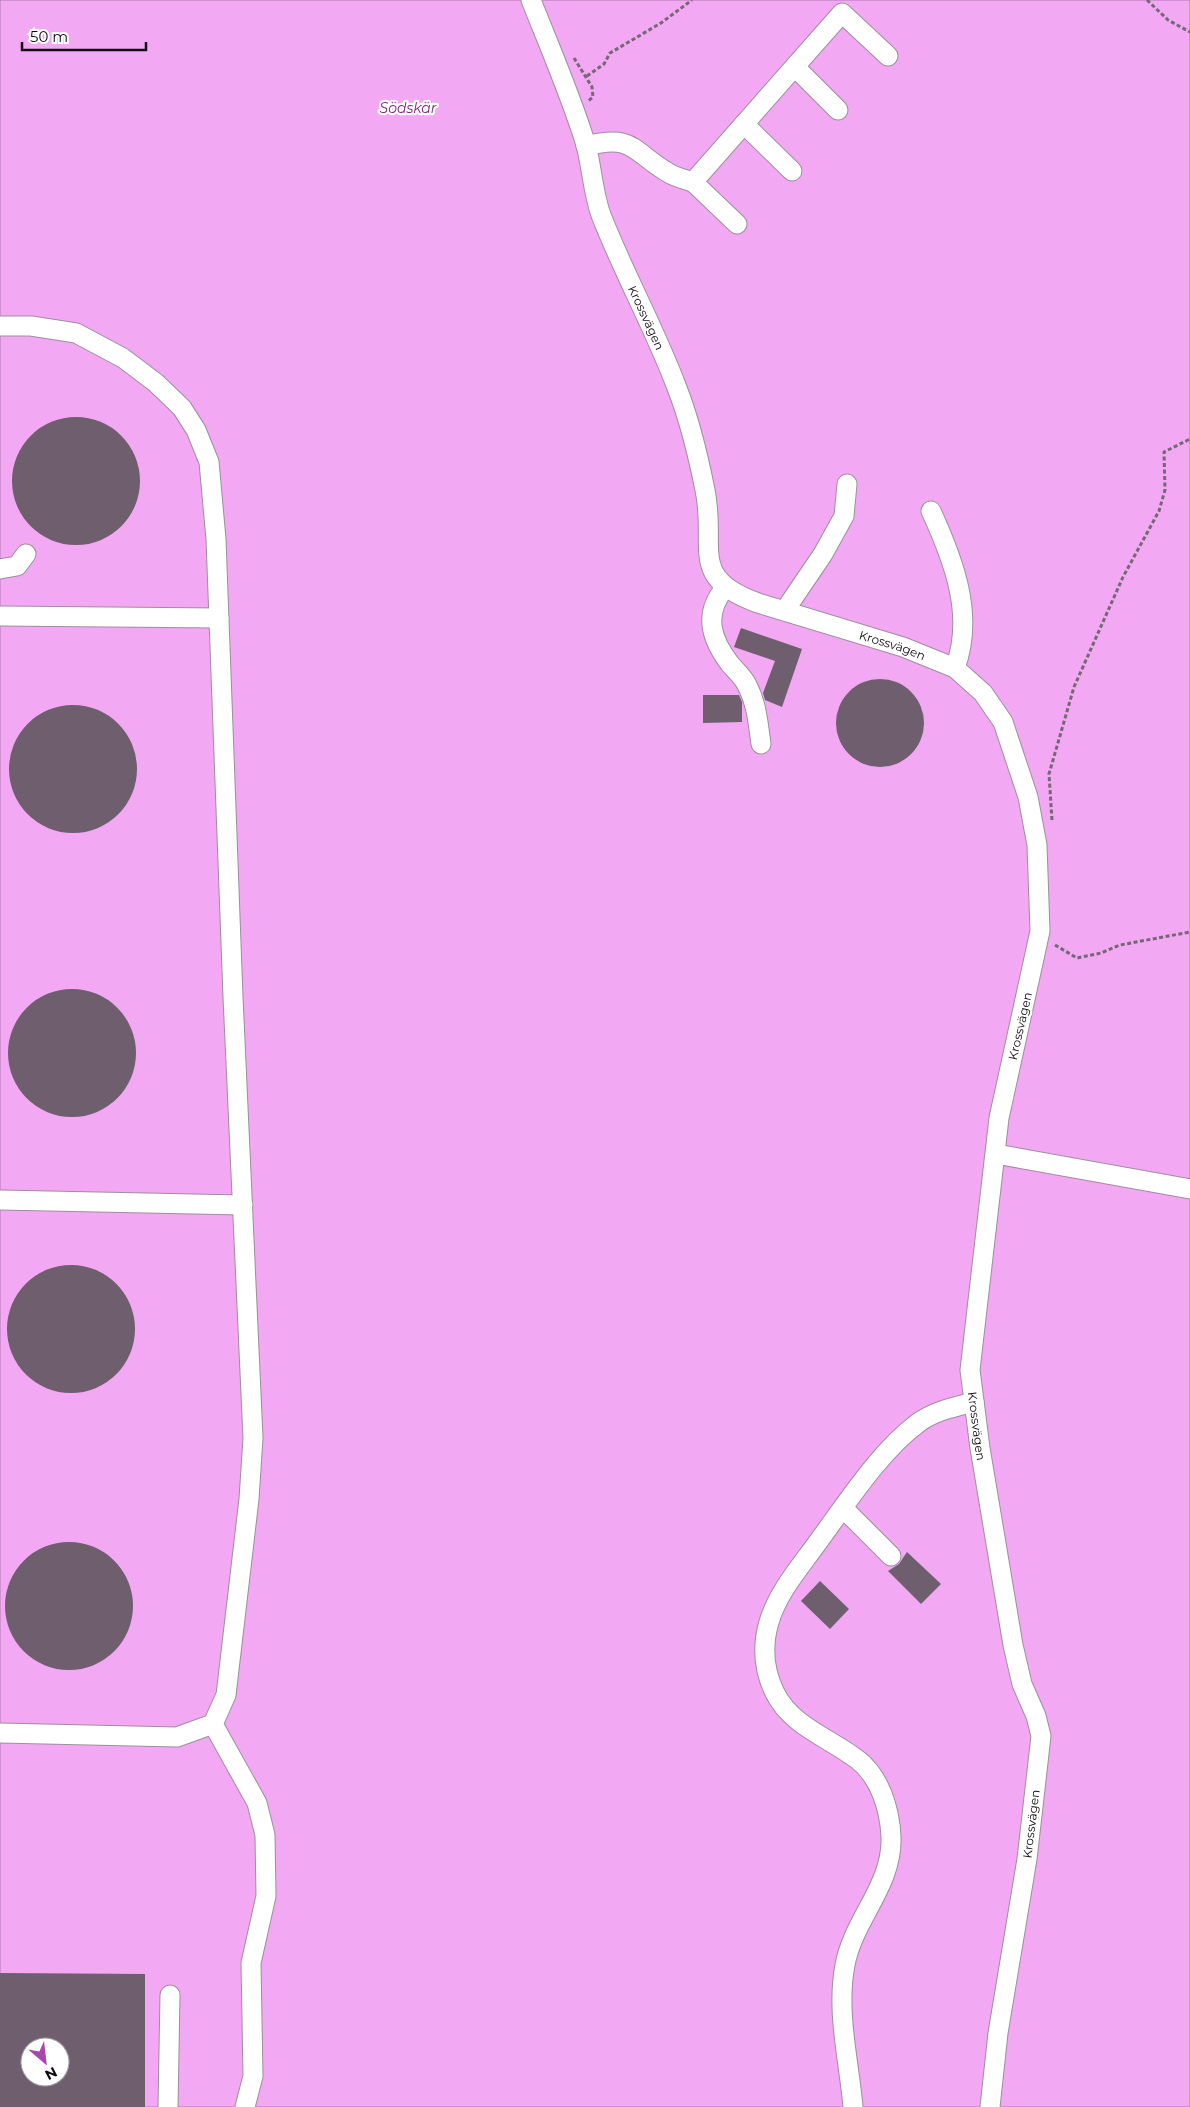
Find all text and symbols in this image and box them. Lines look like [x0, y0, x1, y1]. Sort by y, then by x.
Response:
scale bar [22, 20, 146, 52]
text: 50 m [30, 27, 68, 46]
water label: Södskär [380, 99, 437, 117]
street label: Krossvägen [625, 283, 668, 352]
street label: Krossvägen [858, 627, 928, 663]
street label: Krossvägen [1005, 991, 1035, 1061]
street label: Krossvägen [965, 1391, 989, 1462]
street label: Krossvägen [1019, 1789, 1043, 1859]
north arrow [20, 2037, 70, 2087]
text: N [42, 2063, 60, 2084]

